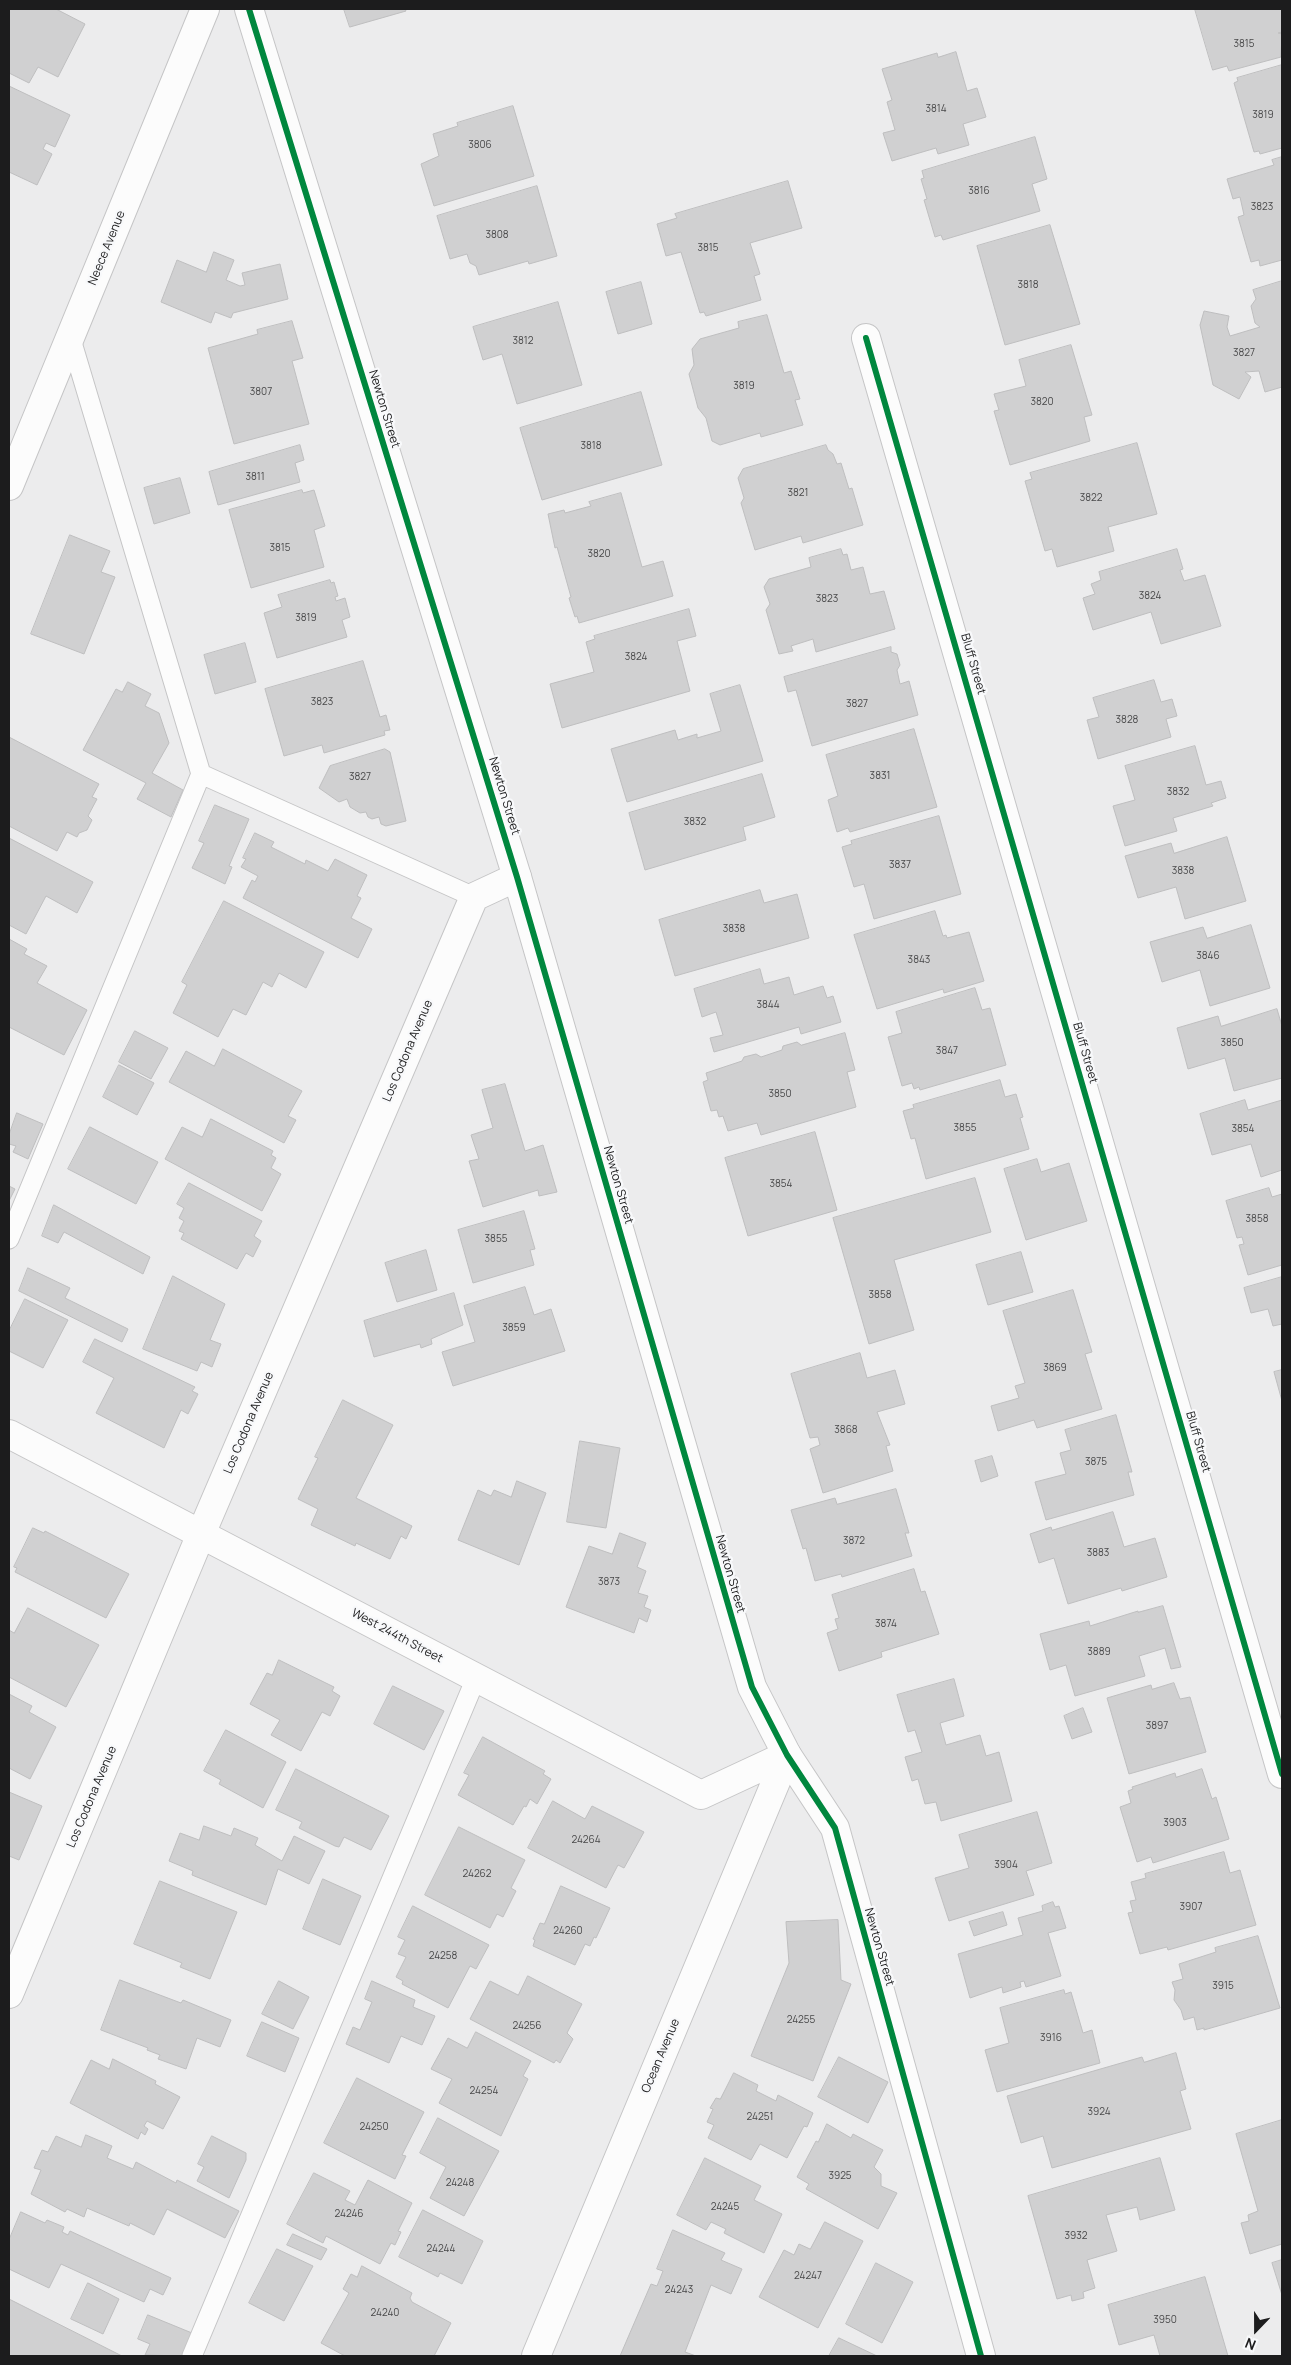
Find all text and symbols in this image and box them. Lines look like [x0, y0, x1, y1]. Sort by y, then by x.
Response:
house number: 3815 [1233, 38, 1255, 50]
house number: 3814 [925, 103, 947, 115]
house number: 3819 [1252, 109, 1274, 121]
house number: 3806 [468, 139, 492, 151]
house number: 3816 [968, 185, 990, 197]
house number: 3823 [1251, 201, 1273, 213]
street label: Neece Avenue [85, 209, 129, 287]
house number: 3808 [485, 229, 509, 241]
house number: 3815 [697, 242, 719, 254]
house number: 3818 [1017, 279, 1039, 291]
house number: 3812 [513, 335, 533, 347]
house number: 3827 [1233, 347, 1255, 359]
street label: Newton Street [365, 368, 403, 450]
house number: 3819 [733, 380, 755, 392]
house number: 3807 [250, 386, 272, 398]
house number: 3820 [1030, 396, 1054, 408]
house number: 3818 [580, 440, 602, 452]
house number: 3811 [245, 471, 265, 483]
house number: 3821 [788, 487, 808, 499]
house number: 3822 [1080, 492, 1102, 504]
house number: 3815 [269, 542, 291, 554]
house number: 3820 [587, 548, 611, 560]
house number: 3824 [1139, 590, 1161, 602]
house number: 3823 [816, 593, 838, 605]
house number: 3819 [295, 612, 317, 624]
street label: Bluff Street [957, 632, 989, 696]
house number: 3824 [625, 651, 647, 663]
house number: 3823 [311, 696, 333, 708]
house number: 3827 [846, 698, 868, 710]
house number: 3828 [1116, 714, 1138, 726]
street label: Newton Street [485, 755, 523, 837]
house number: 3831 [870, 770, 890, 782]
house number: 3827 [349, 771, 371, 783]
house number: 3832 [1167, 786, 1189, 798]
house number: 3832 [684, 816, 706, 828]
house number: 3837 [889, 859, 911, 871]
house number: 3838 [1172, 865, 1194, 877]
house number: 3838 [723, 923, 745, 935]
house number: 3846 [1196, 950, 1220, 962]
house number: 3843 [908, 954, 930, 966]
street label: Los Codona Avenue [380, 998, 436, 1104]
house number: 3844 [756, 999, 780, 1011]
street label: Bluff Street [1069, 1021, 1101, 1085]
house number: 3850 [1220, 1037, 1244, 1049]
house number: 3847 [936, 1045, 958, 1057]
house number: 3850 [768, 1088, 792, 1100]
house number: 3855 [954, 1122, 976, 1134]
house number: 3854 [1231, 1123, 1255, 1135]
street label: Newton Street [600, 1144, 636, 1226]
house number: 3854 [769, 1178, 793, 1190]
house number: 3858 [1246, 1213, 1268, 1225]
house number: 3855 [485, 1233, 507, 1245]
house number: 3858 [869, 1289, 891, 1301]
house number: 3859 [502, 1322, 526, 1334]
house number: 3869 [1043, 1362, 1067, 1374]
street label: Los Codona Avenue [221, 1370, 277, 1476]
street label: Bluff Street [1182, 1410, 1214, 1474]
house number: 3868 [834, 1424, 858, 1436]
house number: 3875 [1085, 1456, 1107, 1468]
street label: Newton Street [712, 1533, 748, 1615]
house number: 3872 [843, 1535, 865, 1547]
house number: 3883 [1087, 1547, 1109, 1559]
house number: 3873 [598, 1576, 620, 1588]
street label: West 244th Street [349, 1606, 445, 1666]
house number: 3874 [875, 1618, 897, 1630]
house number: 3889 [1087, 1646, 1111, 1658]
house number: 3897 [1146, 1720, 1168, 1732]
street label: Los Codona Avenue [64, 1744, 120, 1850]
house number: 3903 [1163, 1817, 1187, 1829]
house number: 24264 [571, 1834, 601, 1846]
house number: 3904 [994, 1859, 1018, 1871]
house number: 24262 [463, 1868, 491, 1880]
house number: 3907 [1180, 1901, 1202, 1913]
street label: Newton Street [861, 1906, 897, 1988]
house number: 24260 [553, 1925, 583, 1937]
house number: 24258 [429, 1950, 457, 1962]
house number: 3915 [1212, 1980, 1234, 1992]
house number: 24255 [787, 2014, 815, 2026]
street label: Ocean Avenue [639, 2017, 683, 2095]
house number: 24256 [512, 2020, 542, 2032]
house number: 3916 [1040, 2032, 1062, 2044]
house number: 24254 [470, 2085, 498, 2097]
house number: 3924 [1087, 2106, 1111, 2118]
house number: 24251 [747, 2111, 773, 2123]
house number: 24250 [360, 2121, 388, 2133]
house number: 3925 [828, 2170, 852, 2182]
house number: 24248 [446, 2177, 474, 2189]
house number: 24245 [711, 2201, 739, 2213]
house number: 24246 [335, 2208, 363, 2220]
house number: 3932 [1065, 2230, 1087, 2242]
house number: 24244 [427, 2243, 455, 2255]
house number: 24247 [794, 2270, 822, 2282]
house number: 24243 [665, 2284, 693, 2296]
north arrow [1231, 2305, 1281, 2355]
house number: 24240 [371, 2307, 399, 2319]
house number: 3950 [1153, 2314, 1177, 2326]
text: N [1242, 2334, 1258, 2355]

